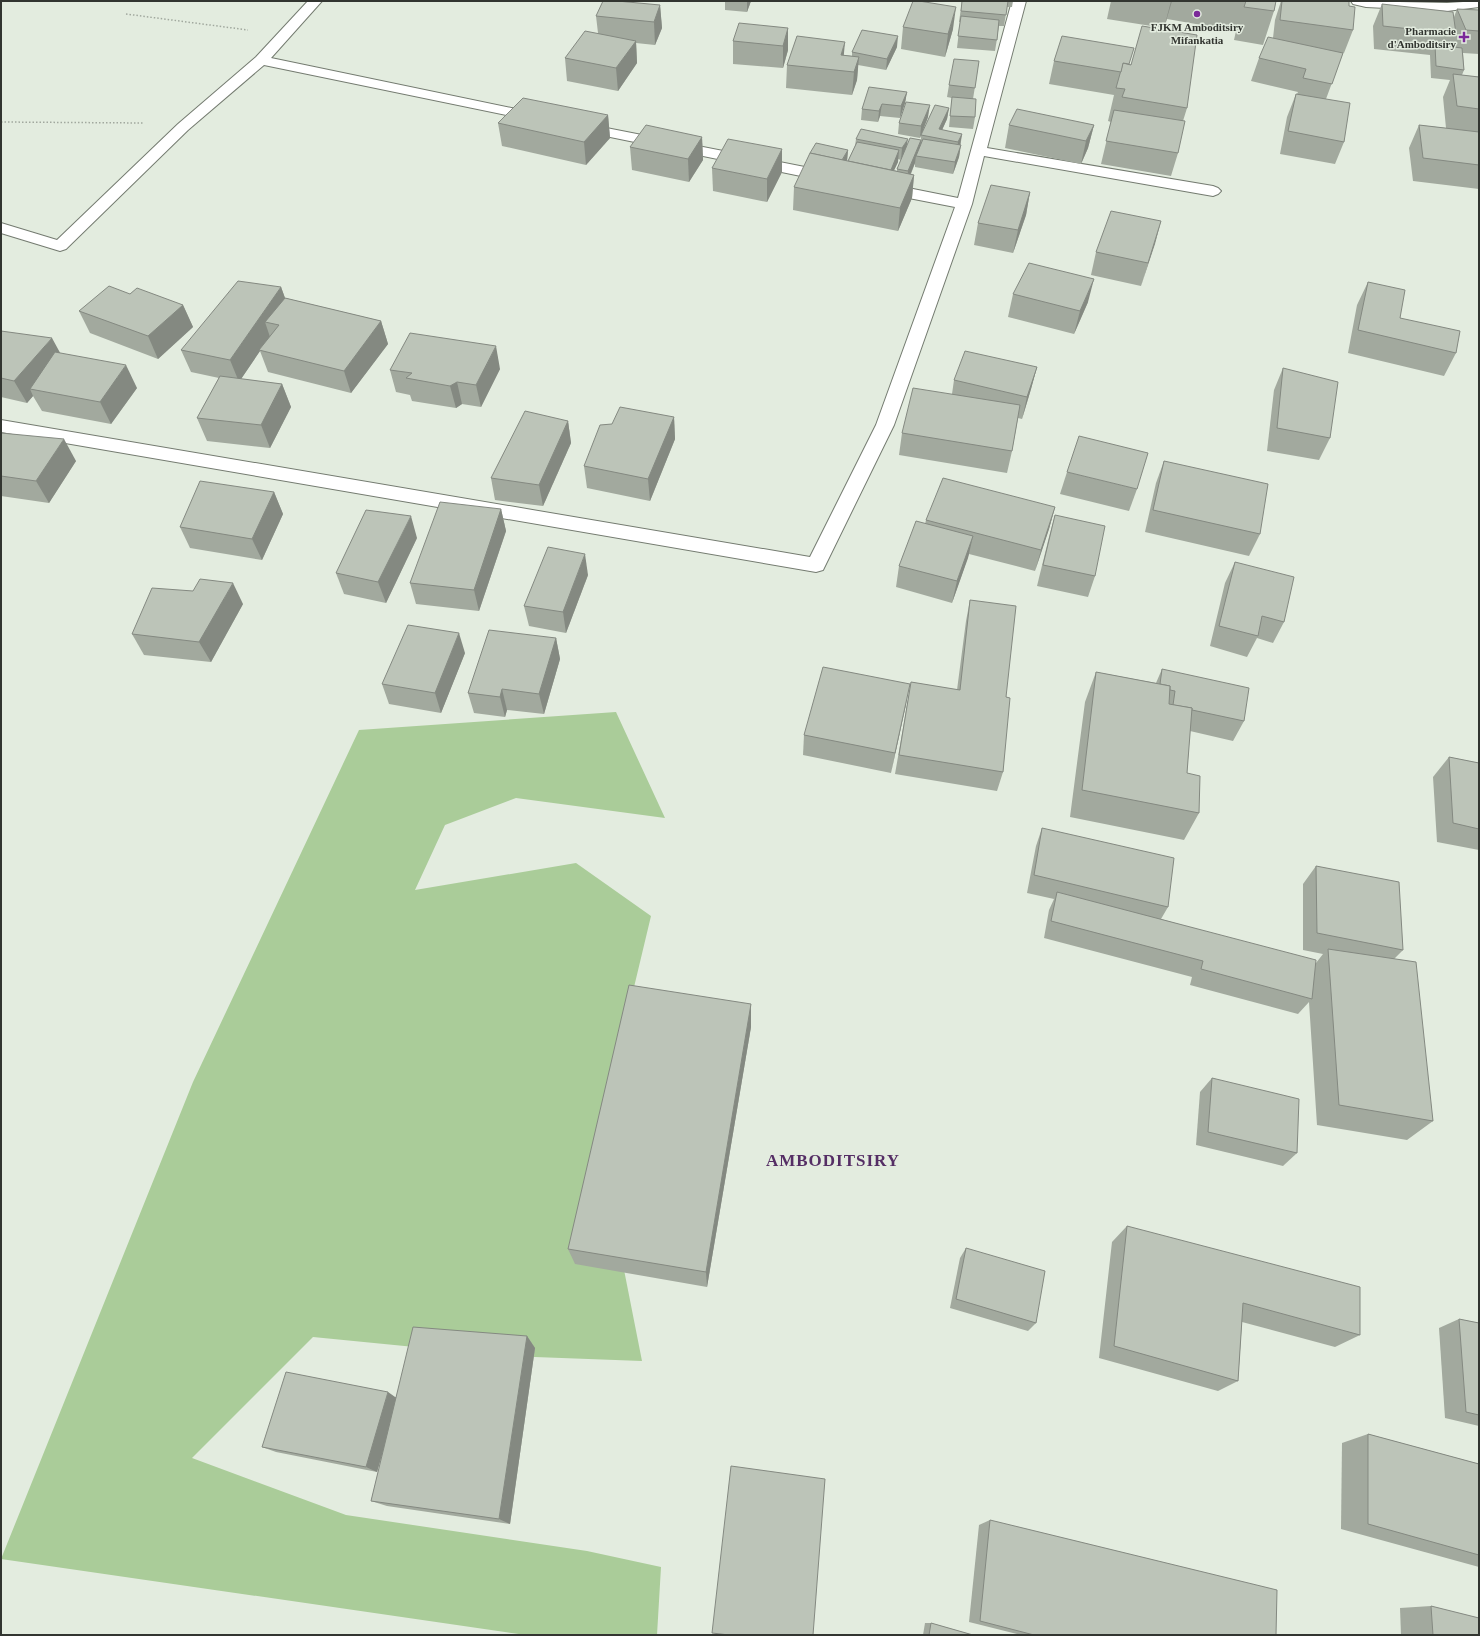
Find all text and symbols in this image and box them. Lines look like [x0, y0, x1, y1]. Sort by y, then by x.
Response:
marker: FJKM Amboditsiry Mifankatia [1192, 9, 1202, 19]
place label: FJKM Amboditsiry Mifankatia [1151, 21, 1244, 46]
place label: Pharmacie d'Amboditsiry [1388, 25, 1456, 50]
marker: Pharmacie d'Amboditsiry [1459, 32, 1469, 42]
district label: AMBODITSIRY [766, 1151, 900, 1170]

